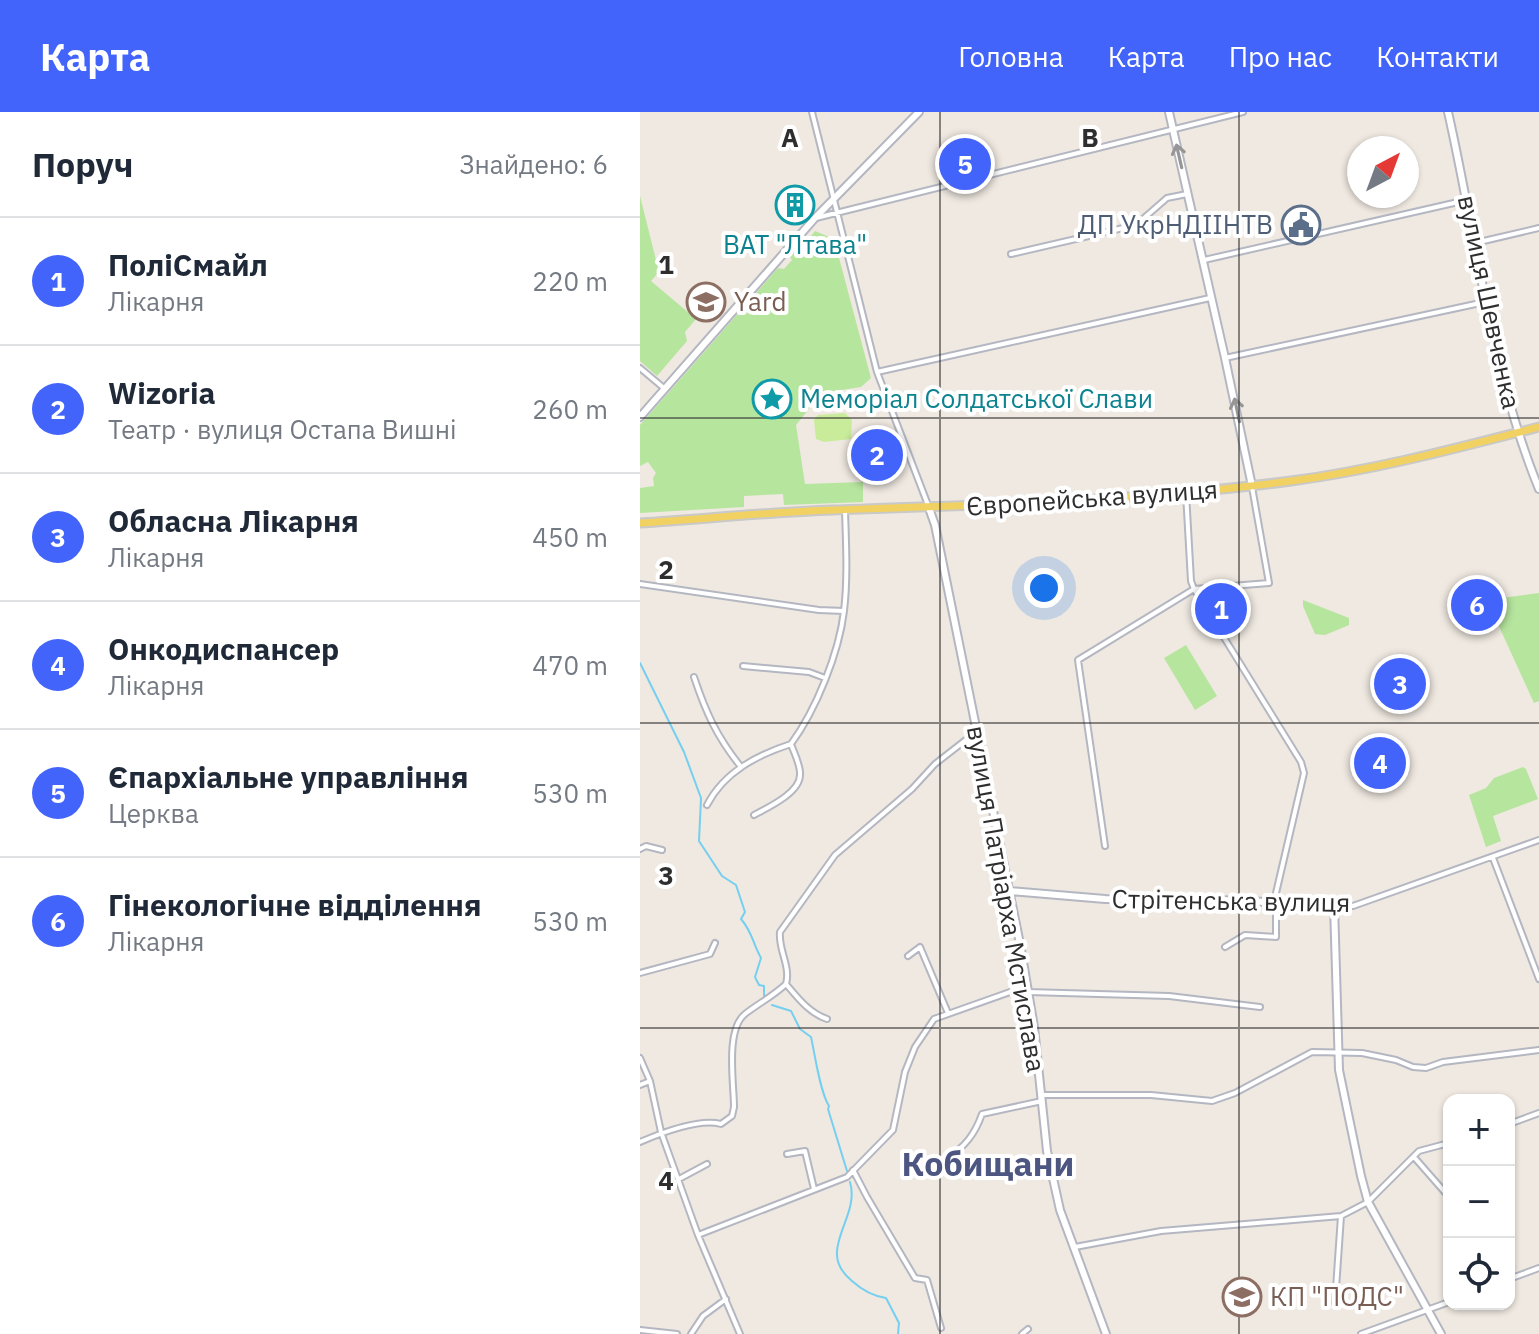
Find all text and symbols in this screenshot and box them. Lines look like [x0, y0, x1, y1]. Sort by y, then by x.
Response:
text: Карта [40, 32, 150, 81]
text: Головна [958, 38, 1064, 75]
text: Карта [1108, 38, 1185, 75]
text: Про нас [1229, 38, 1332, 75]
text: Контакти [1376, 38, 1499, 75]
text: A [781, 120, 799, 154]
text: B [1081, 120, 1099, 154]
pin: 5 [939, 134, 991, 194]
north arrow [1347, 136, 1419, 208]
text: Поруч [32, 142, 133, 186]
one-way arrow [1170, 144, 1185, 170]
text: Знайдено: 6 [459, 147, 608, 181]
building icon: ВАТ "Лтава" [774, 184, 816, 226]
street label: вулиця Шевченка [1451, 192, 1529, 412]
public building icon: ДП УкрНДІІНТВ [1280, 204, 1322, 246]
place label: ДП УкрНДІІНТВ [1078, 207, 1273, 241]
place label: ВАТ "Лтава" [723, 227, 867, 261]
text: ПоліСмайл [108, 245, 268, 284]
text: 1 [658, 247, 674, 281]
text: 1 [50, 264, 66, 298]
text: 220 m [532, 264, 608, 298]
school or university icon: Yard [685, 281, 727, 323]
text: Лікарня [108, 284, 205, 318]
place label: Yard [734, 284, 786, 318]
text: Wizoria [108, 373, 216, 412]
place icon: Меморіал Солдатської Слави [751, 378, 793, 420]
place label: Меморіал Солдатської Слави [800, 381, 1153, 415]
text: 2 [50, 392, 66, 426]
text: 260 m [532, 392, 608, 426]
one-way arrow [1228, 397, 1243, 423]
text: Театр · вулиця Остапа Вишні [108, 412, 457, 446]
pin: 2 [851, 425, 903, 485]
street label: Європейська вулиця [965, 471, 1219, 523]
text: Обласна Лікарня [108, 501, 359, 540]
text: 3 [50, 520, 66, 554]
text: 450 m [532, 520, 608, 554]
text: Лікарня [108, 540, 205, 574]
text: 2 [658, 552, 674, 586]
your location [1024, 568, 1064, 608]
pin: 6 [1451, 575, 1503, 635]
pin: 1 [1195, 579, 1247, 639]
text: Онкодиспансер [108, 629, 339, 668]
text: 4 [50, 648, 66, 682]
text: 470 m [532, 648, 608, 682]
pin: 3 [1374, 654, 1426, 714]
text: Лікарня [108, 668, 205, 702]
street label: вулиця Патріарха Мстислава [960, 723, 1054, 1075]
pin: 4 [1354, 733, 1406, 793]
text: Єпархіальне управління [108, 757, 468, 796]
text: 5 [50, 776, 66, 810]
text: 530 m [532, 776, 608, 810]
text: Церква [108, 796, 199, 830]
text: 3 [658, 858, 674, 892]
street label: Стрітенська вулиця [1111, 881, 1351, 919]
text: Гінекологічне відділення [108, 885, 481, 924]
text: 6 [50, 904, 66, 938]
text: 530 m [532, 904, 608, 938]
text: Лікарня [108, 924, 205, 958]
map controls [1443, 1094, 1515, 1310]
button: + [1443, 1094, 1515, 1166]
district label: Кобищани [902, 1141, 1074, 1185]
text: 4 [658, 1163, 674, 1197]
button: − [1443, 1166, 1515, 1238]
button: locate [1443, 1238, 1515, 1310]
school or university icon: КП "ПОДС" [1221, 1276, 1263, 1318]
place label: КП "ПОДС" [1270, 1279, 1404, 1313]

